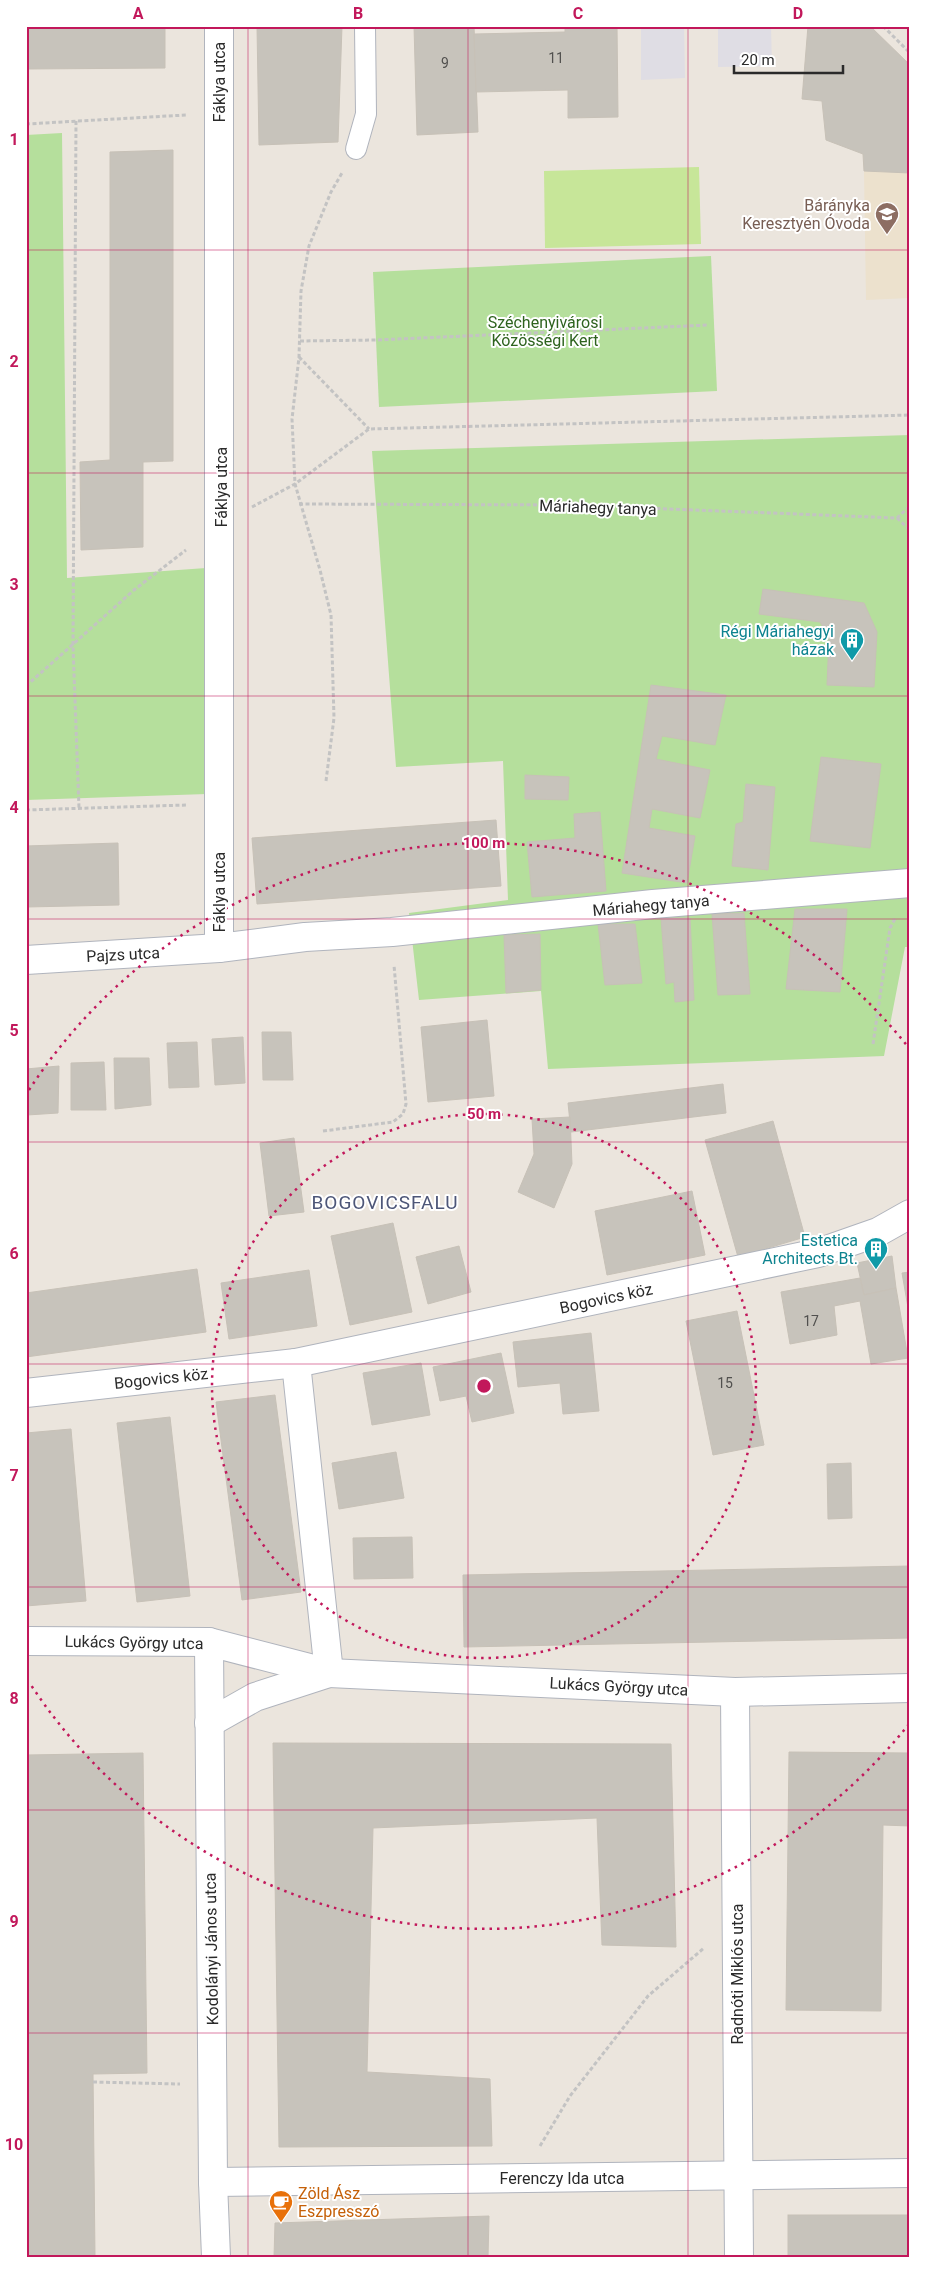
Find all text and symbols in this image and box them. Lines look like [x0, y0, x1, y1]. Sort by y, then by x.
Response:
text: A [133, 4, 144, 23]
text: B [353, 4, 363, 23]
text: C [573, 4, 583, 23]
text: D [793, 4, 803, 23]
street label: Fáklya utca [210, 42, 229, 122]
scale bar [734, 42, 842, 74]
house number: 11 [548, 50, 564, 66]
text: 20 m [741, 51, 775, 69]
house number: 9 [441, 55, 449, 71]
text: 1 [9, 130, 19, 149]
place label: Bárányka Keresztyén Óvoda [742, 196, 870, 233]
school or university icon: Bárányka Keresztyén Óvoda [874, 201, 900, 235]
park label: Széchenyivárosi Közösségi Kert [488, 313, 602, 350]
text: 2 [9, 352, 19, 371]
street label: Fáklya utca [212, 447, 231, 527]
street label: Máriahegy tanya [539, 496, 657, 519]
text: 3 [9, 575, 19, 594]
place label: Régi Máriahegyi házak [720, 622, 835, 659]
building icon: Régi Máriahegyi házak [839, 627, 865, 661]
text: 4 [9, 798, 19, 817]
text: 100 m [463, 834, 505, 852]
street label: Fáklya utca [210, 852, 229, 932]
street label: Máriahegy tanya [592, 891, 710, 920]
street label: Pajzs utca [86, 943, 160, 966]
text: 5 [9, 1021, 19, 1040]
text: 50 m [467, 1105, 501, 1123]
district label: BOGOVICSFALU [311, 1191, 459, 1214]
place label: Estetica Architects Bt. [762, 1231, 858, 1268]
building icon: Estetica Architects Bt. [863, 1236, 889, 1270]
text: 6 [9, 1244, 19, 1263]
street label: Bogovics köz [558, 1279, 654, 1318]
house number: 17 [803, 1313, 819, 1329]
street label: Bogovics köz [113, 1364, 209, 1393]
house number: 15 [717, 1375, 733, 1391]
centre of rings [475, 1377, 493, 1395]
text: 7 [9, 1466, 19, 1485]
street label: Lukács György utca [64, 1632, 204, 1653]
street label: Lukács György utca [549, 1673, 689, 1700]
text: 8 [9, 1689, 19, 1708]
street label: Kodolányi János utca [201, 1872, 222, 2026]
street label: Radnóti Miklós utca [728, 1904, 747, 2044]
text: 9 [9, 1912, 19, 1931]
text: 10 [5, 2135, 23, 2154]
street label: Ferenczy Ida utca [500, 2169, 624, 2188]
place label: Zöld Ász Eszpresszó [298, 2184, 379, 2221]
cafe icon: Zöld Ász Eszpresszó [268, 2189, 294, 2223]

